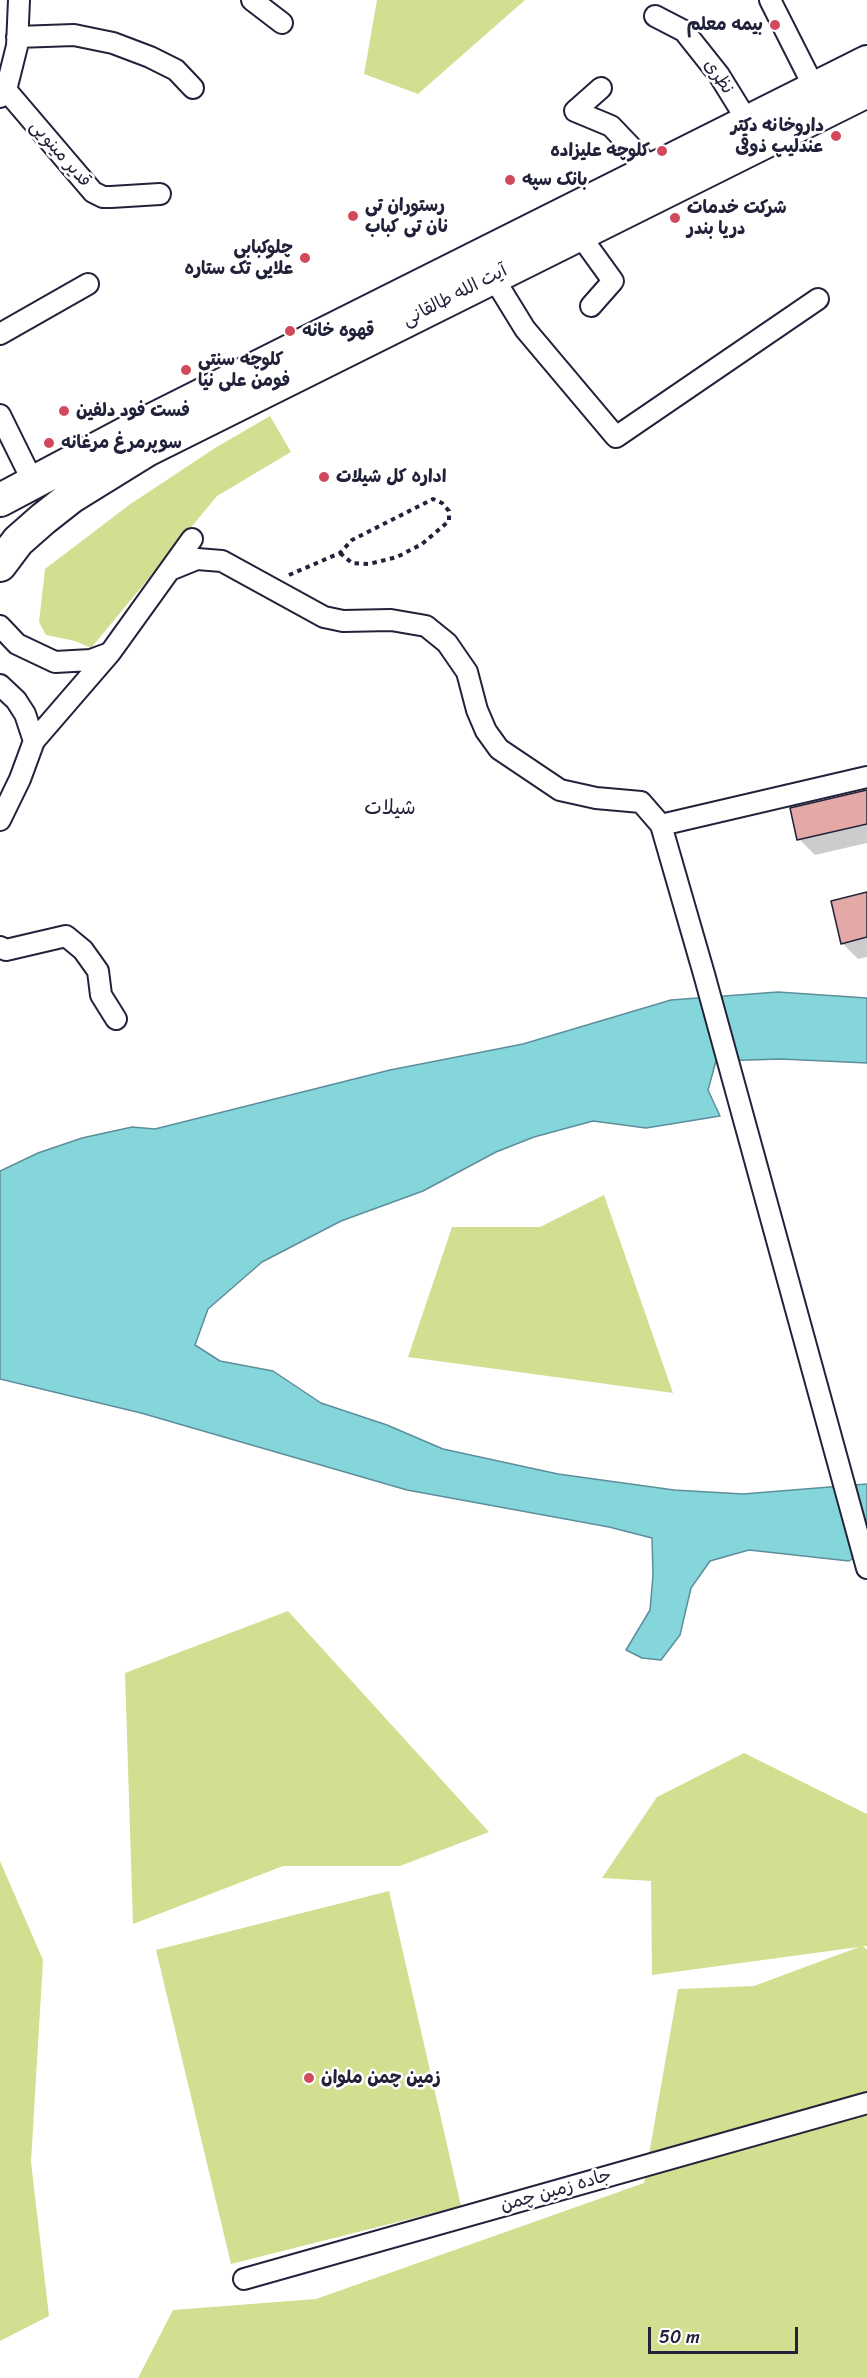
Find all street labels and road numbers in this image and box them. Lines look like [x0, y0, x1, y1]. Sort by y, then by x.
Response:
street label: نظری [698, 55, 738, 99]
street label: قدیر مینویی [25, 116, 95, 192]
street label: آیت الله طالقانی [399, 260, 511, 332]
street label: جاده زمین چمن [498, 2165, 614, 2217]

